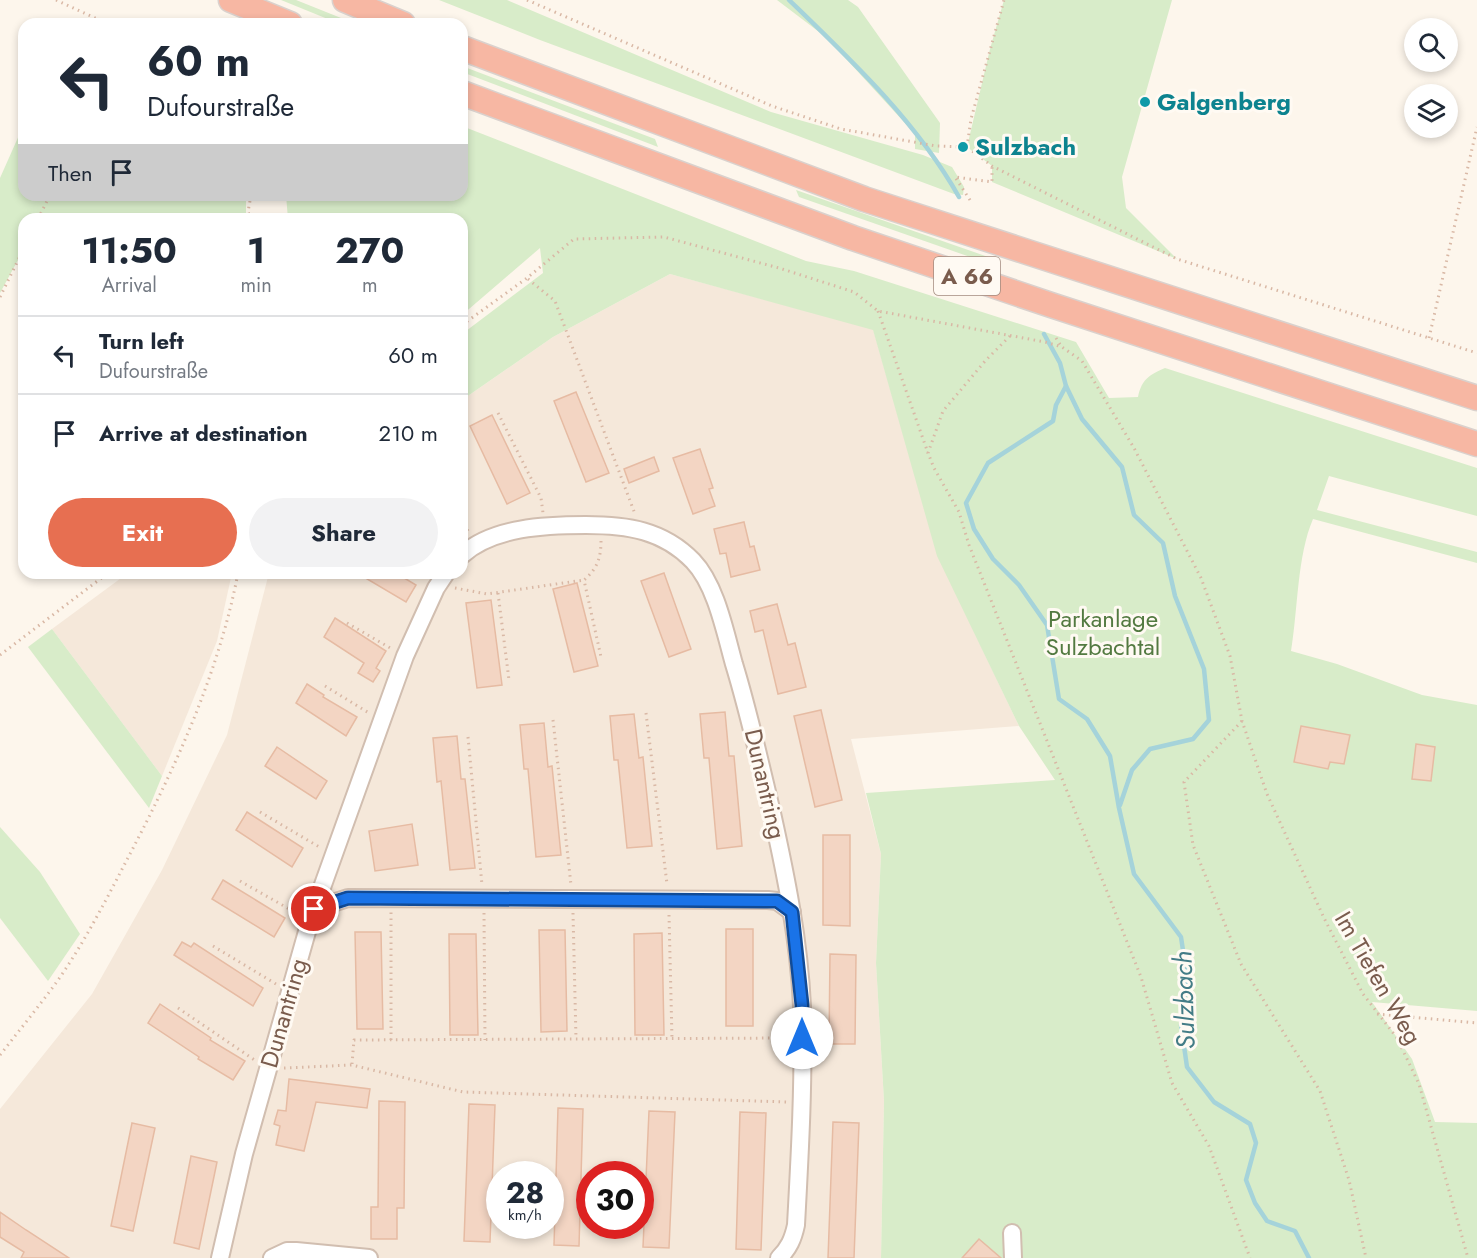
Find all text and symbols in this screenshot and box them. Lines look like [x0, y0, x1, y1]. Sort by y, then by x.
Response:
map controls [1404, 18, 1458, 138]
button: search [1404, 18, 1458, 72]
text: 60 m [147, 31, 250, 92]
icon: left [48, 42, 126, 120]
place label: Galgenberg [1157, 84, 1291, 119]
button: layers [1404, 84, 1458, 138]
text: Dufourstraße [147, 87, 294, 126]
marker: Galgenberg [1138, 95, 1152, 109]
place label: Sulzbach [975, 129, 1076, 164]
marker: Sulzbach [956, 140, 970, 154]
icon: arrive [105, 156, 138, 189]
text: Then [48, 157, 93, 189]
text: 11:50 [82, 224, 177, 276]
text: 1 [247, 224, 265, 276]
text: 270 [335, 224, 404, 276]
road number: A 66 [934, 257, 1000, 295]
text: Arrival [102, 271, 157, 300]
text: min [240, 271, 272, 300]
text: m [362, 271, 378, 300]
text: Turn left [99, 325, 184, 357]
icon: left [48, 339, 81, 372]
text: 60 m [388, 339, 438, 371]
text: Dufourstraße [99, 357, 208, 386]
icon: arrive [48, 417, 81, 450]
text: Arrive at destination [99, 417, 308, 449]
text: 210 m [379, 417, 438, 449]
button: Exit [48, 498, 237, 567]
button: Share [249, 498, 438, 567]
park label: Parkanlage Sulzbachtal [1046, 601, 1160, 664]
street label: Dunantring [736, 725, 795, 842]
pin [288, 883, 339, 934]
icon: arrive [297, 892, 330, 925]
street label: Im Tiefen Weg [1326, 905, 1431, 1051]
water label: Sulzbach [1163, 950, 1205, 1050]
street label: Dunantring [251, 954, 316, 1072]
position arrow [770, 1006, 834, 1070]
speed limit sign: 30 [576, 1161, 654, 1239]
text: 28 [506, 1171, 544, 1214]
text: km/h [508, 1204, 542, 1226]

